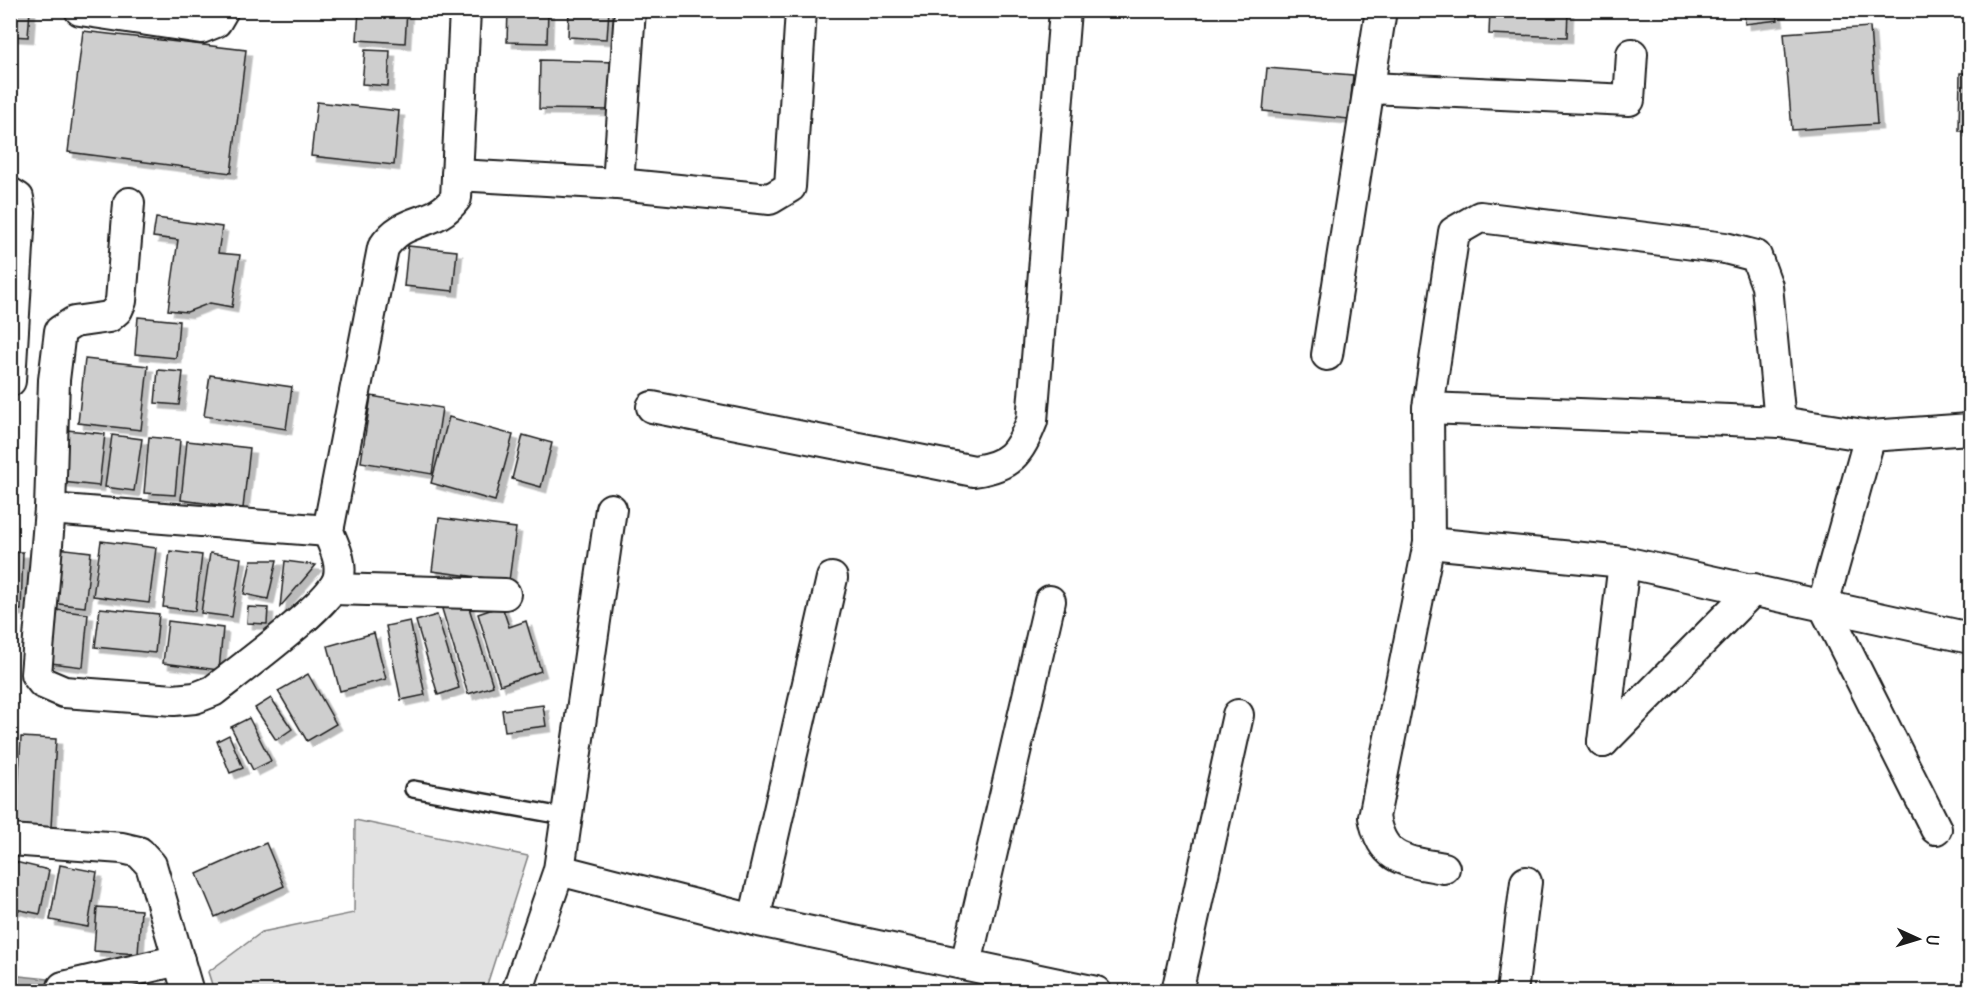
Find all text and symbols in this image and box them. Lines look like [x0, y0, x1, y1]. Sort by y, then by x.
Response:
north arrow [1888, 909, 1948, 969]
text: U [1923, 934, 1943, 946]

